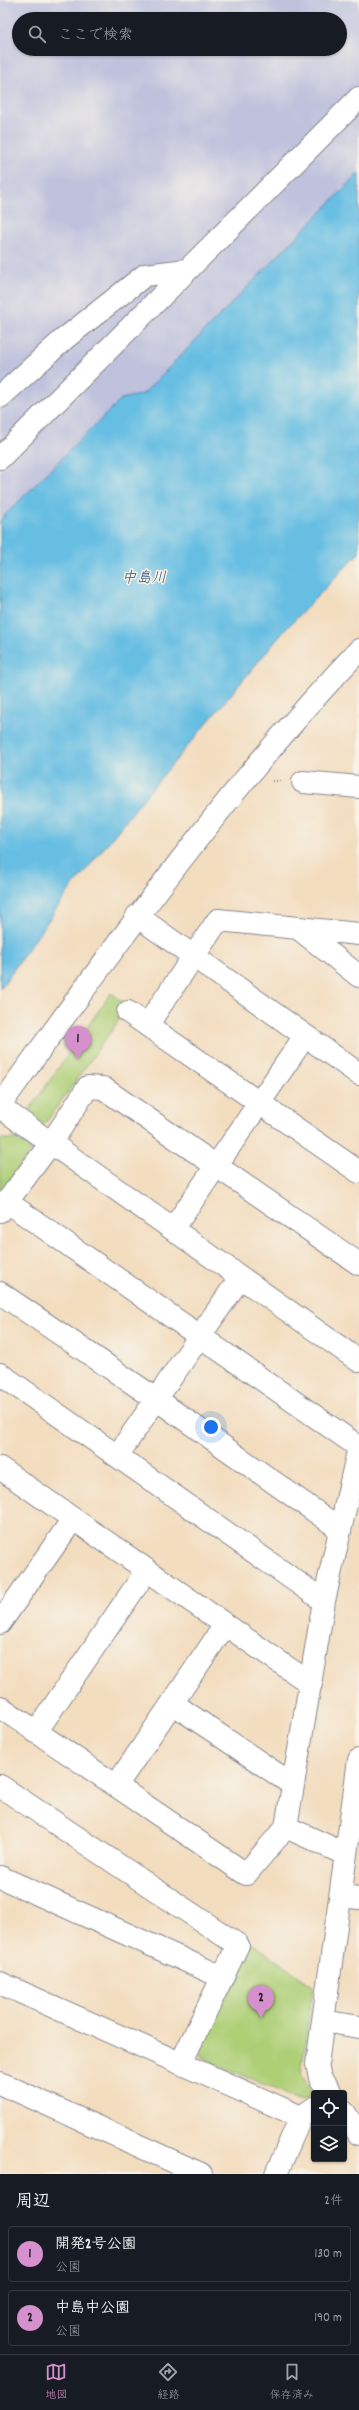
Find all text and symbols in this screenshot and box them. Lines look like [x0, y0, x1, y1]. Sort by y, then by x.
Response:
search box [12, 12, 347, 56]
icon: search [26, 23, 48, 45]
text: ここで検索 [58, 25, 133, 47]
water label: 中島川 [121, 568, 167, 590]
pin: 1 [65, 1026, 91, 1059]
your location [201, 1417, 221, 1437]
pin: 2 [248, 1985, 274, 2018]
map controls [311, 2090, 347, 2162]
button: locate [311, 2090, 347, 2126]
button: layers [311, 2126, 347, 2162]
text: 周辺 [16, 2191, 50, 2215]
text: 2件 [324, 2192, 343, 2211]
text: 開発2号公園 [55, 2234, 137, 2256]
text: 1 [29, 2245, 31, 2264]
text: 130 m [314, 2245, 342, 2264]
text: 公園 [55, 2259, 81, 2278]
text: 中島中公園 [55, 2298, 130, 2320]
text: 2 [27, 2309, 33, 2328]
text: 190 m [314, 2309, 342, 2328]
text: 公園 [55, 2323, 81, 2342]
tab: 地図 [45, 2361, 67, 2404]
tab: 経路 [157, 2361, 179, 2404]
tab: 保存済み [270, 2361, 314, 2404]

